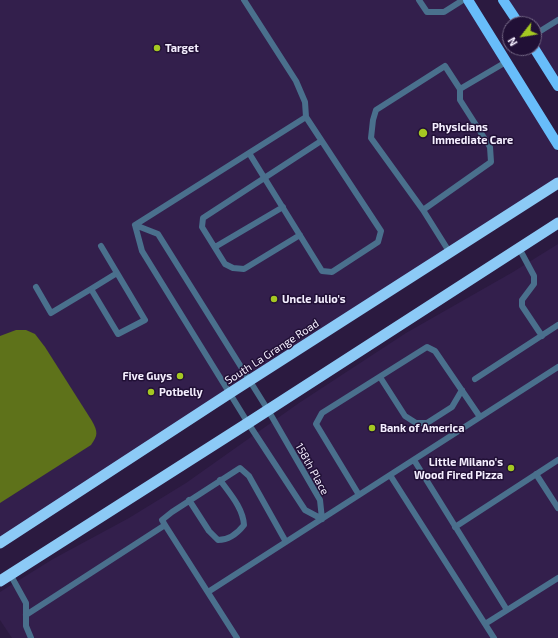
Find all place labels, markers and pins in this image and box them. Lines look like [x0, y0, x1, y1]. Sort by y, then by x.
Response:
place label: Target [165, 41, 199, 55]
marker: Target [152, 43, 162, 53]
place label: Physicians Immediate Care [432, 120, 513, 146]
marker: Physicians Immediate Care [417, 127, 429, 139]
place label: Uncle Julio's [282, 292, 346, 306]
marker: Uncle Julio's [269, 294, 279, 304]
place label: Five Guys [122, 369, 172, 383]
marker: Five Guys [175, 371, 185, 381]
place label: Potbelly [159, 385, 203, 399]
marker: Potbelly [146, 387, 156, 397]
place label: Bank of America [380, 421, 464, 435]
marker: Bank of America [367, 423, 377, 433]
place label: Little Milano's Wood Fired Pizza [414, 455, 503, 481]
marker: Little Milano's Wood Fired Pizza [506, 463, 516, 473]

